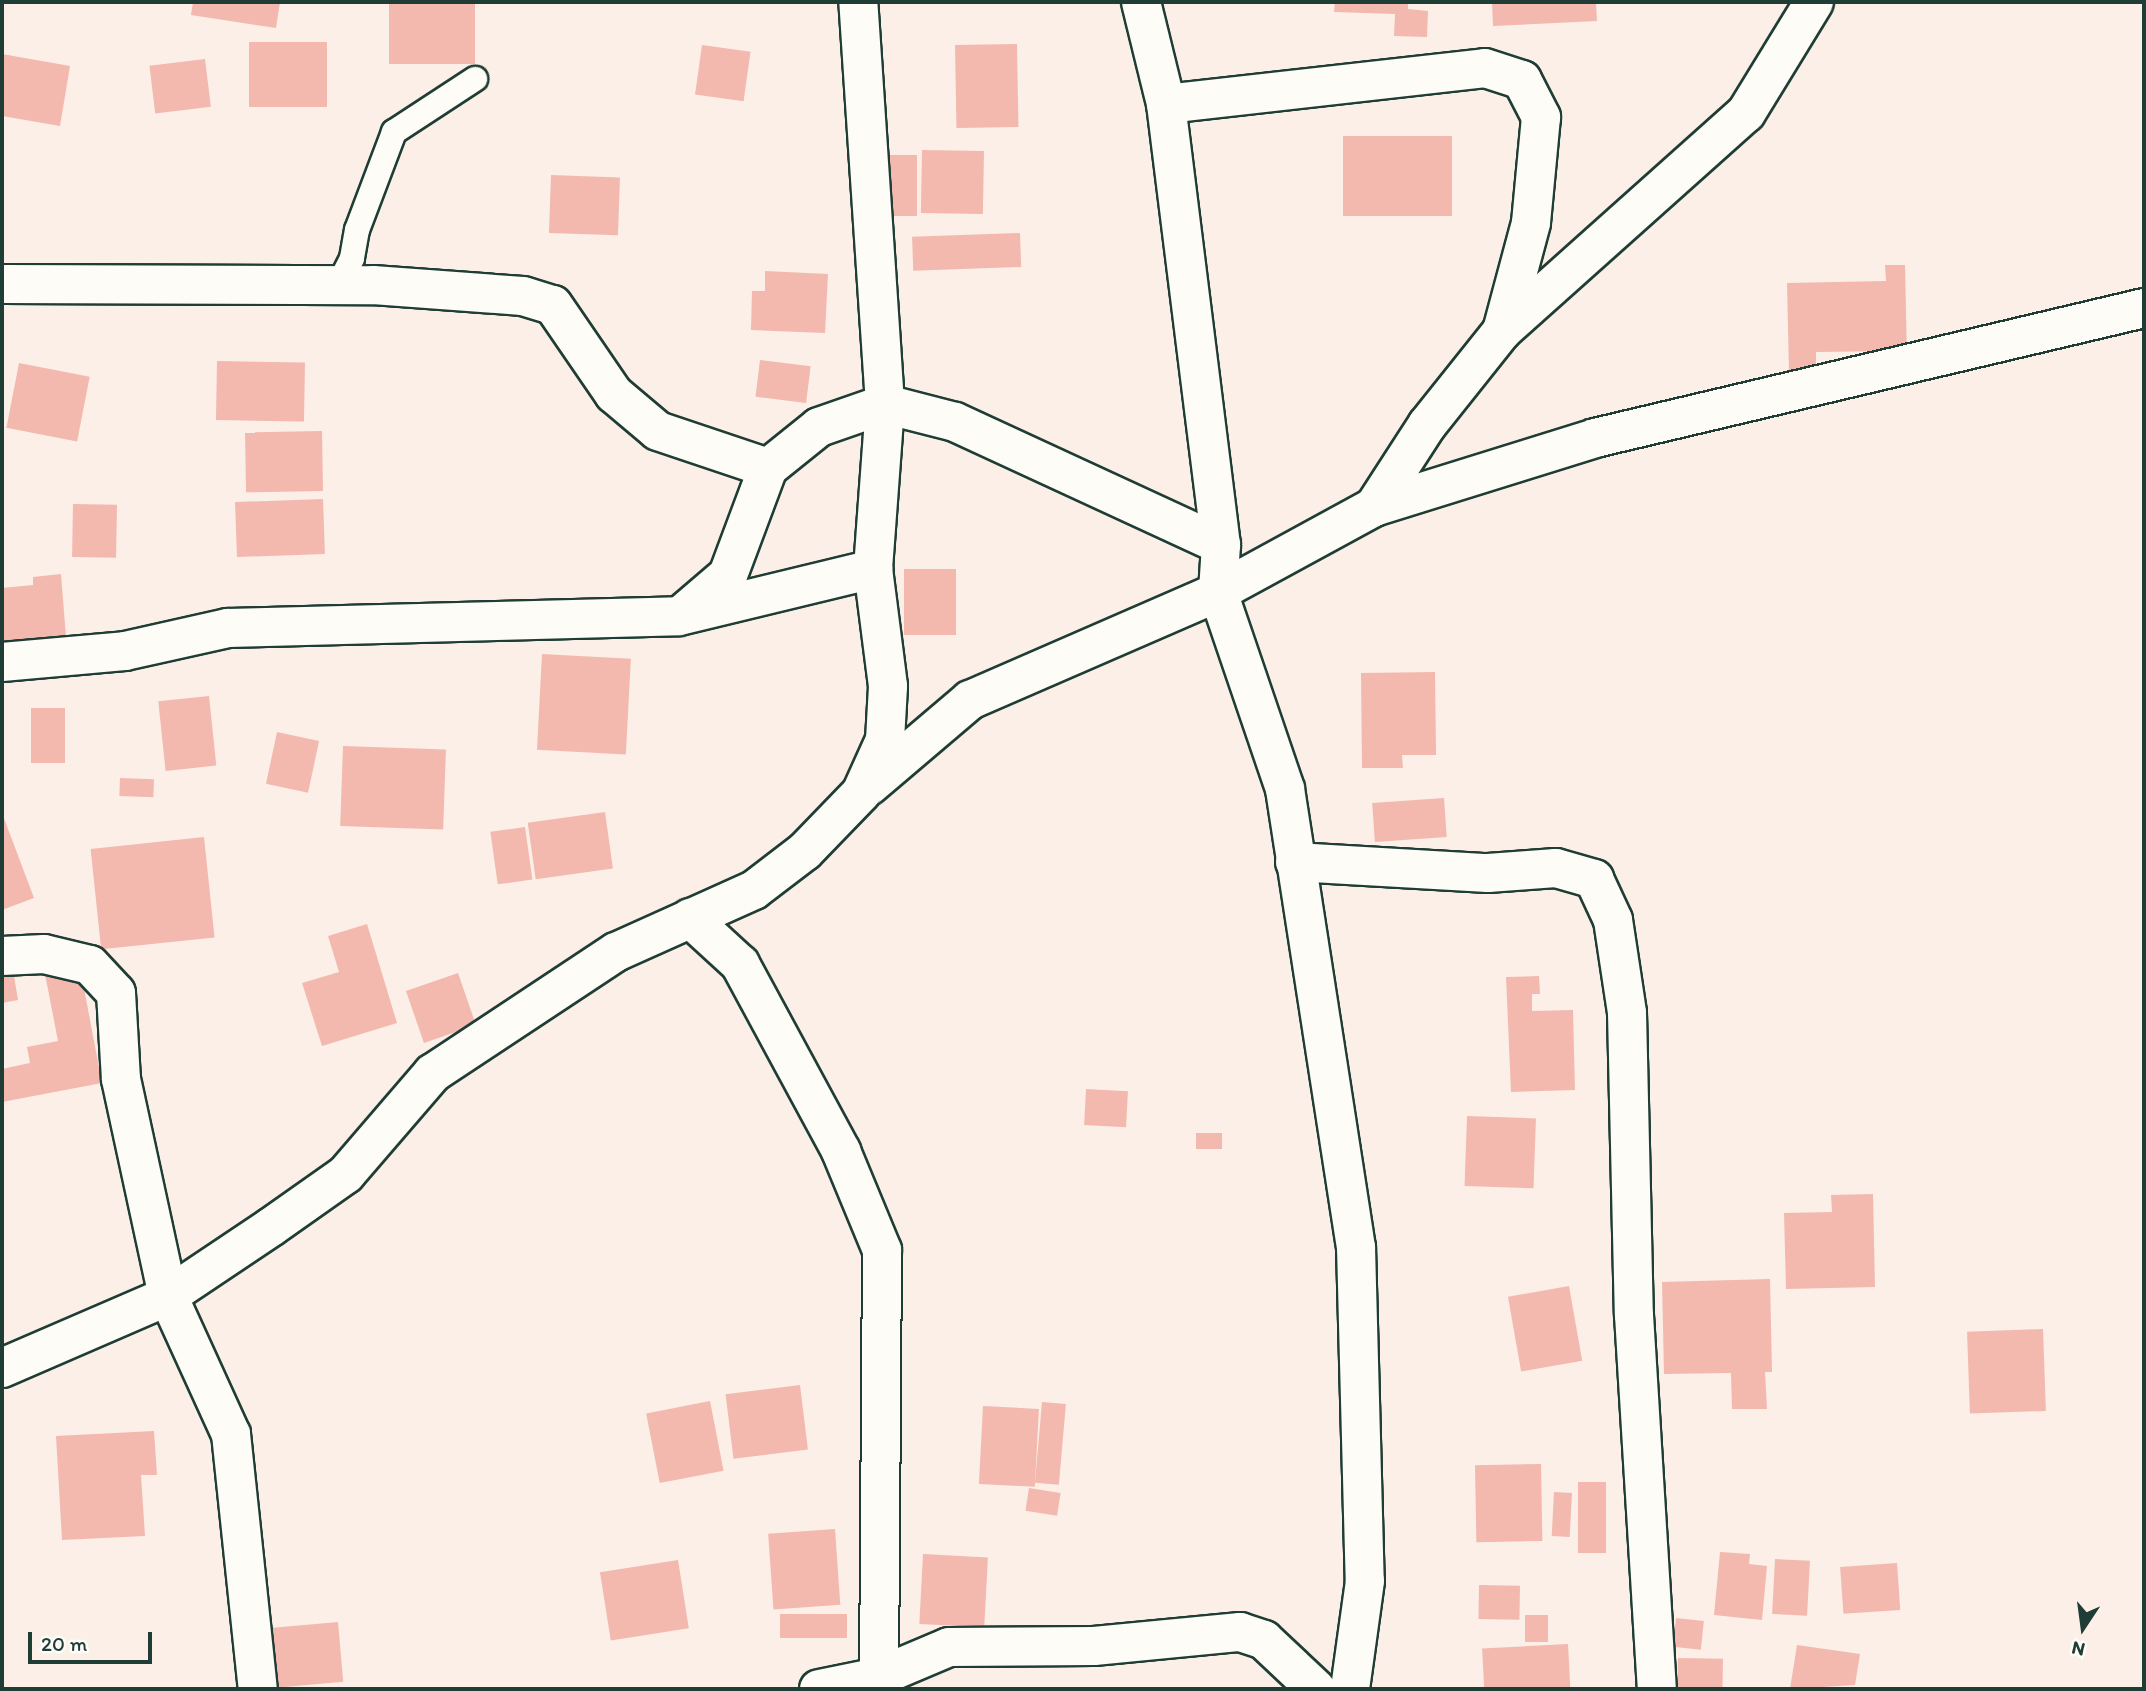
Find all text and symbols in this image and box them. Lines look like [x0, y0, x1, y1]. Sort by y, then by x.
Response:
north arrow [2048, 1593, 2118, 1663]
scale bar [32, 1618, 156, 1662]
text: 20 m [41, 1631, 87, 1656]
text: N [2069, 1636, 2087, 1662]

